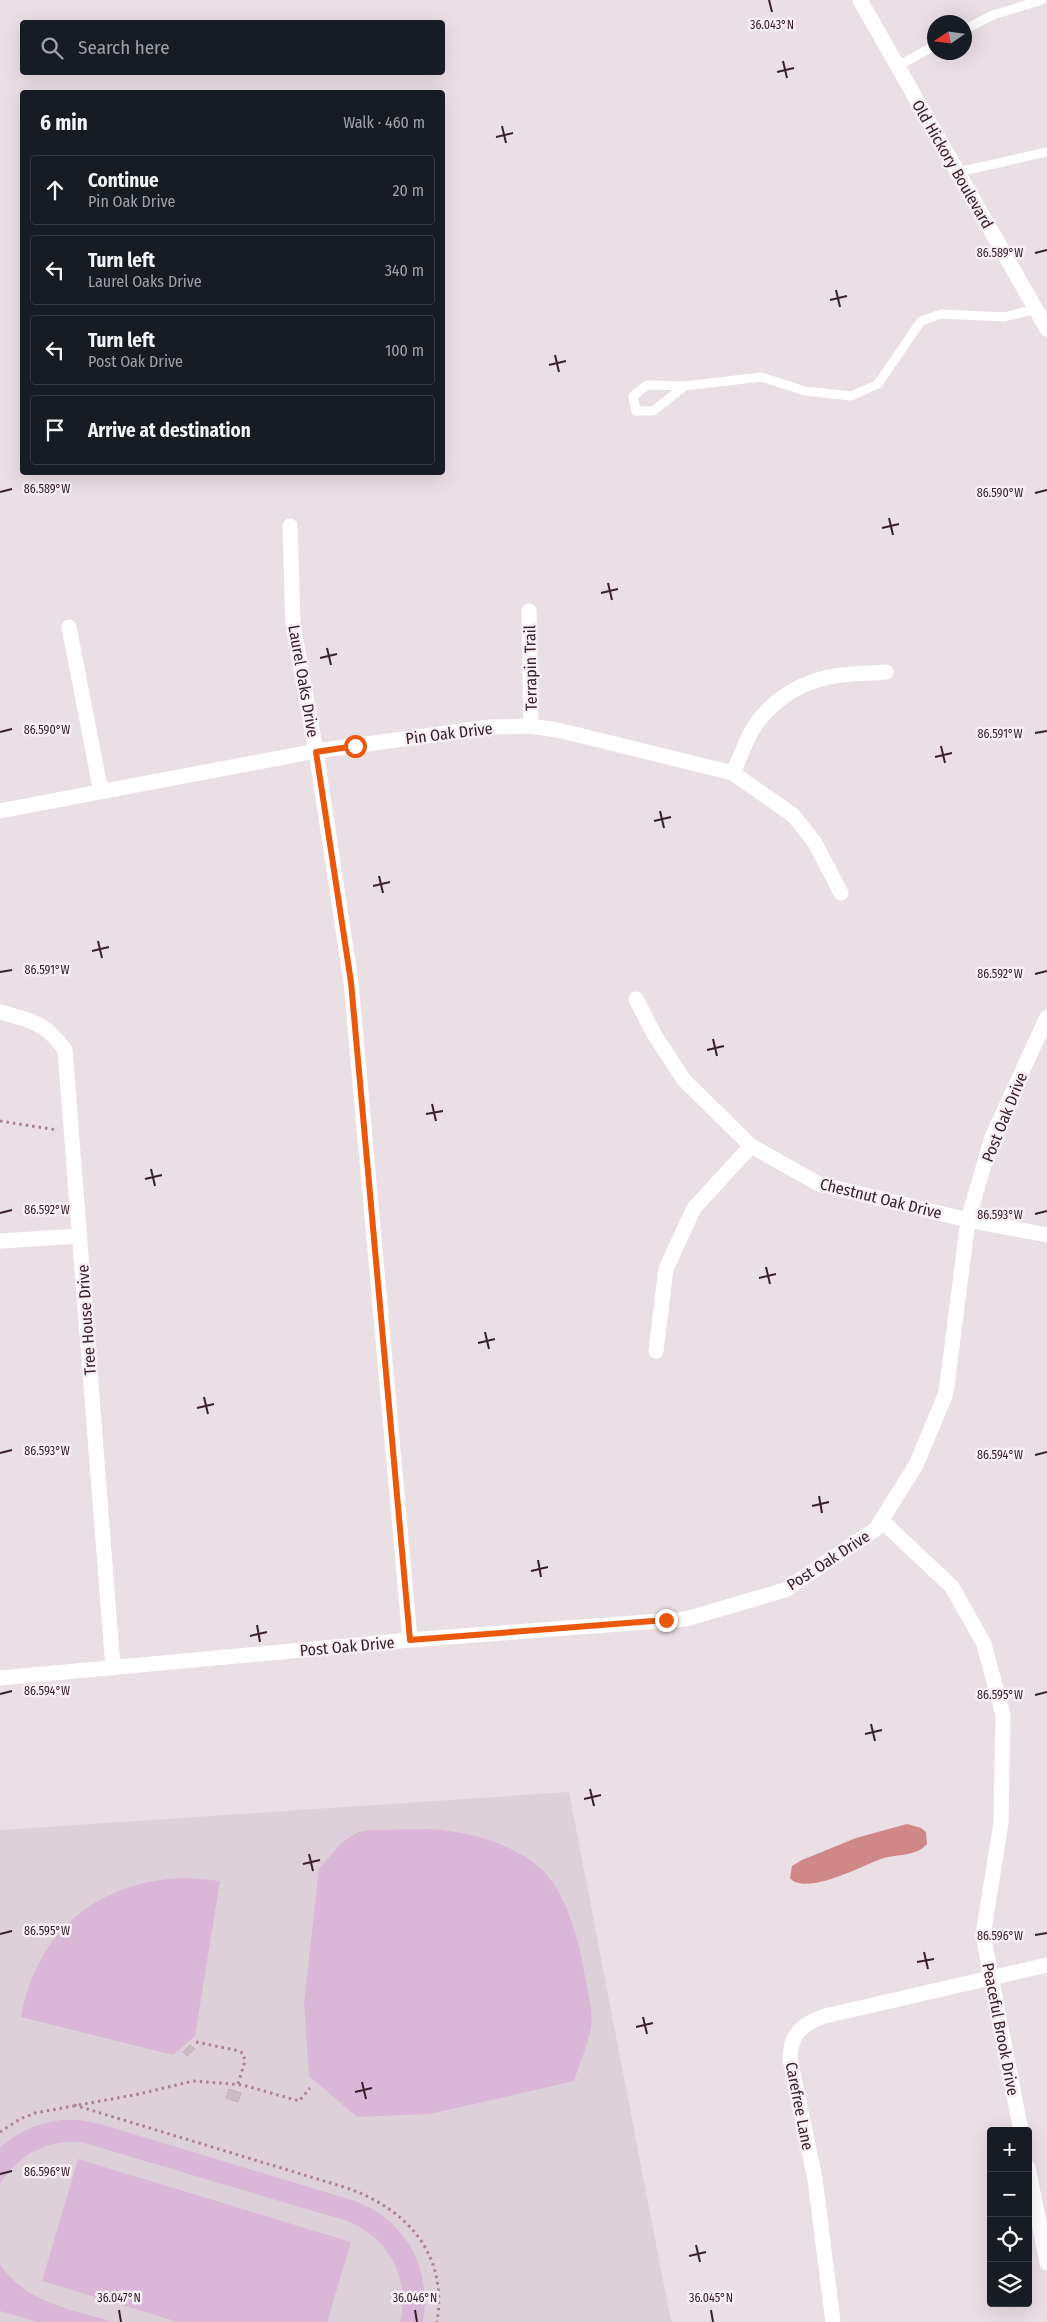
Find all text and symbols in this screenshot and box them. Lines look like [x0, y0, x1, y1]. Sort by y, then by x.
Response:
north arrow [927, 15, 972, 60]
text: 36.043°N [750, 18, 794, 32]
search box [20, 20, 445, 75]
icon: search [38, 34, 66, 62]
text: Search here [78, 36, 170, 59]
street label: Old Hickory Boulevard [908, 97, 997, 232]
text: 6 min [40, 110, 88, 136]
text: Walk · 460 m [343, 113, 425, 132]
text: Continue [88, 169, 159, 192]
icon: ahead [41, 176, 69, 204]
text: 20 m [393, 181, 424, 200]
text: Pin Oak Drive [88, 192, 175, 211]
text: 86.589°W [977, 246, 1023, 260]
text: Turn left [88, 249, 155, 272]
icon: left [41, 256, 69, 284]
text: 340 m [385, 261, 424, 280]
text: Laurel Oaks Drive [88, 272, 202, 291]
text: Turn left [88, 329, 155, 352]
icon: left [41, 336, 69, 364]
text: 100 m [385, 341, 424, 360]
text: Post Oak Drive [88, 352, 183, 371]
icon: arrive [41, 416, 69, 444]
text: Arrive at destination [88, 419, 251, 442]
text: 86.589°W [24, 482, 70, 496]
text: 86.590°W [977, 486, 1023, 500]
street label: Laurel Oaks Drive [284, 623, 323, 739]
street label: Terrapin Trail [520, 625, 541, 711]
street label: Pin Oak Drive [405, 719, 494, 748]
text: 86.590°W [24, 723, 70, 737]
text: 86.591°W [978, 727, 1022, 741]
route start [344, 735, 367, 758]
text: 86.591°W [25, 963, 69, 977]
text: 86.592°W [977, 967, 1023, 981]
street label: Post Oak Drive [978, 1070, 1031, 1165]
street label: Chestnut Oak Drive [818, 1174, 944, 1223]
text: 86.592°W [24, 1203, 70, 1217]
text: 86.593°W [977, 1208, 1023, 1222]
street label: Tree House Drive [73, 1264, 100, 1376]
text: 86.593°W [24, 1444, 70, 1458]
text: 86.594°W [977, 1448, 1023, 1462]
street label: Post Oak Drive [783, 1527, 873, 1594]
route end [655, 1609, 678, 1632]
street label: Post Oak Drive [299, 1633, 395, 1660]
text: 86.594°W [24, 1684, 70, 1698]
text: 86.595°W [977, 1688, 1023, 1702]
text: 86.595°W [24, 1924, 70, 1938]
text: 86.596°W [977, 1929, 1023, 1943]
street label: Peaceful Brook Drive [978, 1961, 1023, 2097]
street label: Carefree Lane [782, 2060, 817, 2152]
map controls [987, 2127, 1032, 2307]
button: + [987, 2127, 1032, 2172]
text: 86.596°W [24, 2165, 70, 2179]
button: − [987, 2172, 1032, 2217]
button: locate [987, 2217, 1032, 2262]
button: layers [987, 2262, 1032, 2307]
text: 36.047°N [97, 2291, 141, 2305]
text: 36.046°N [393, 2291, 437, 2305]
text: 36.045°N [689, 2291, 733, 2305]

